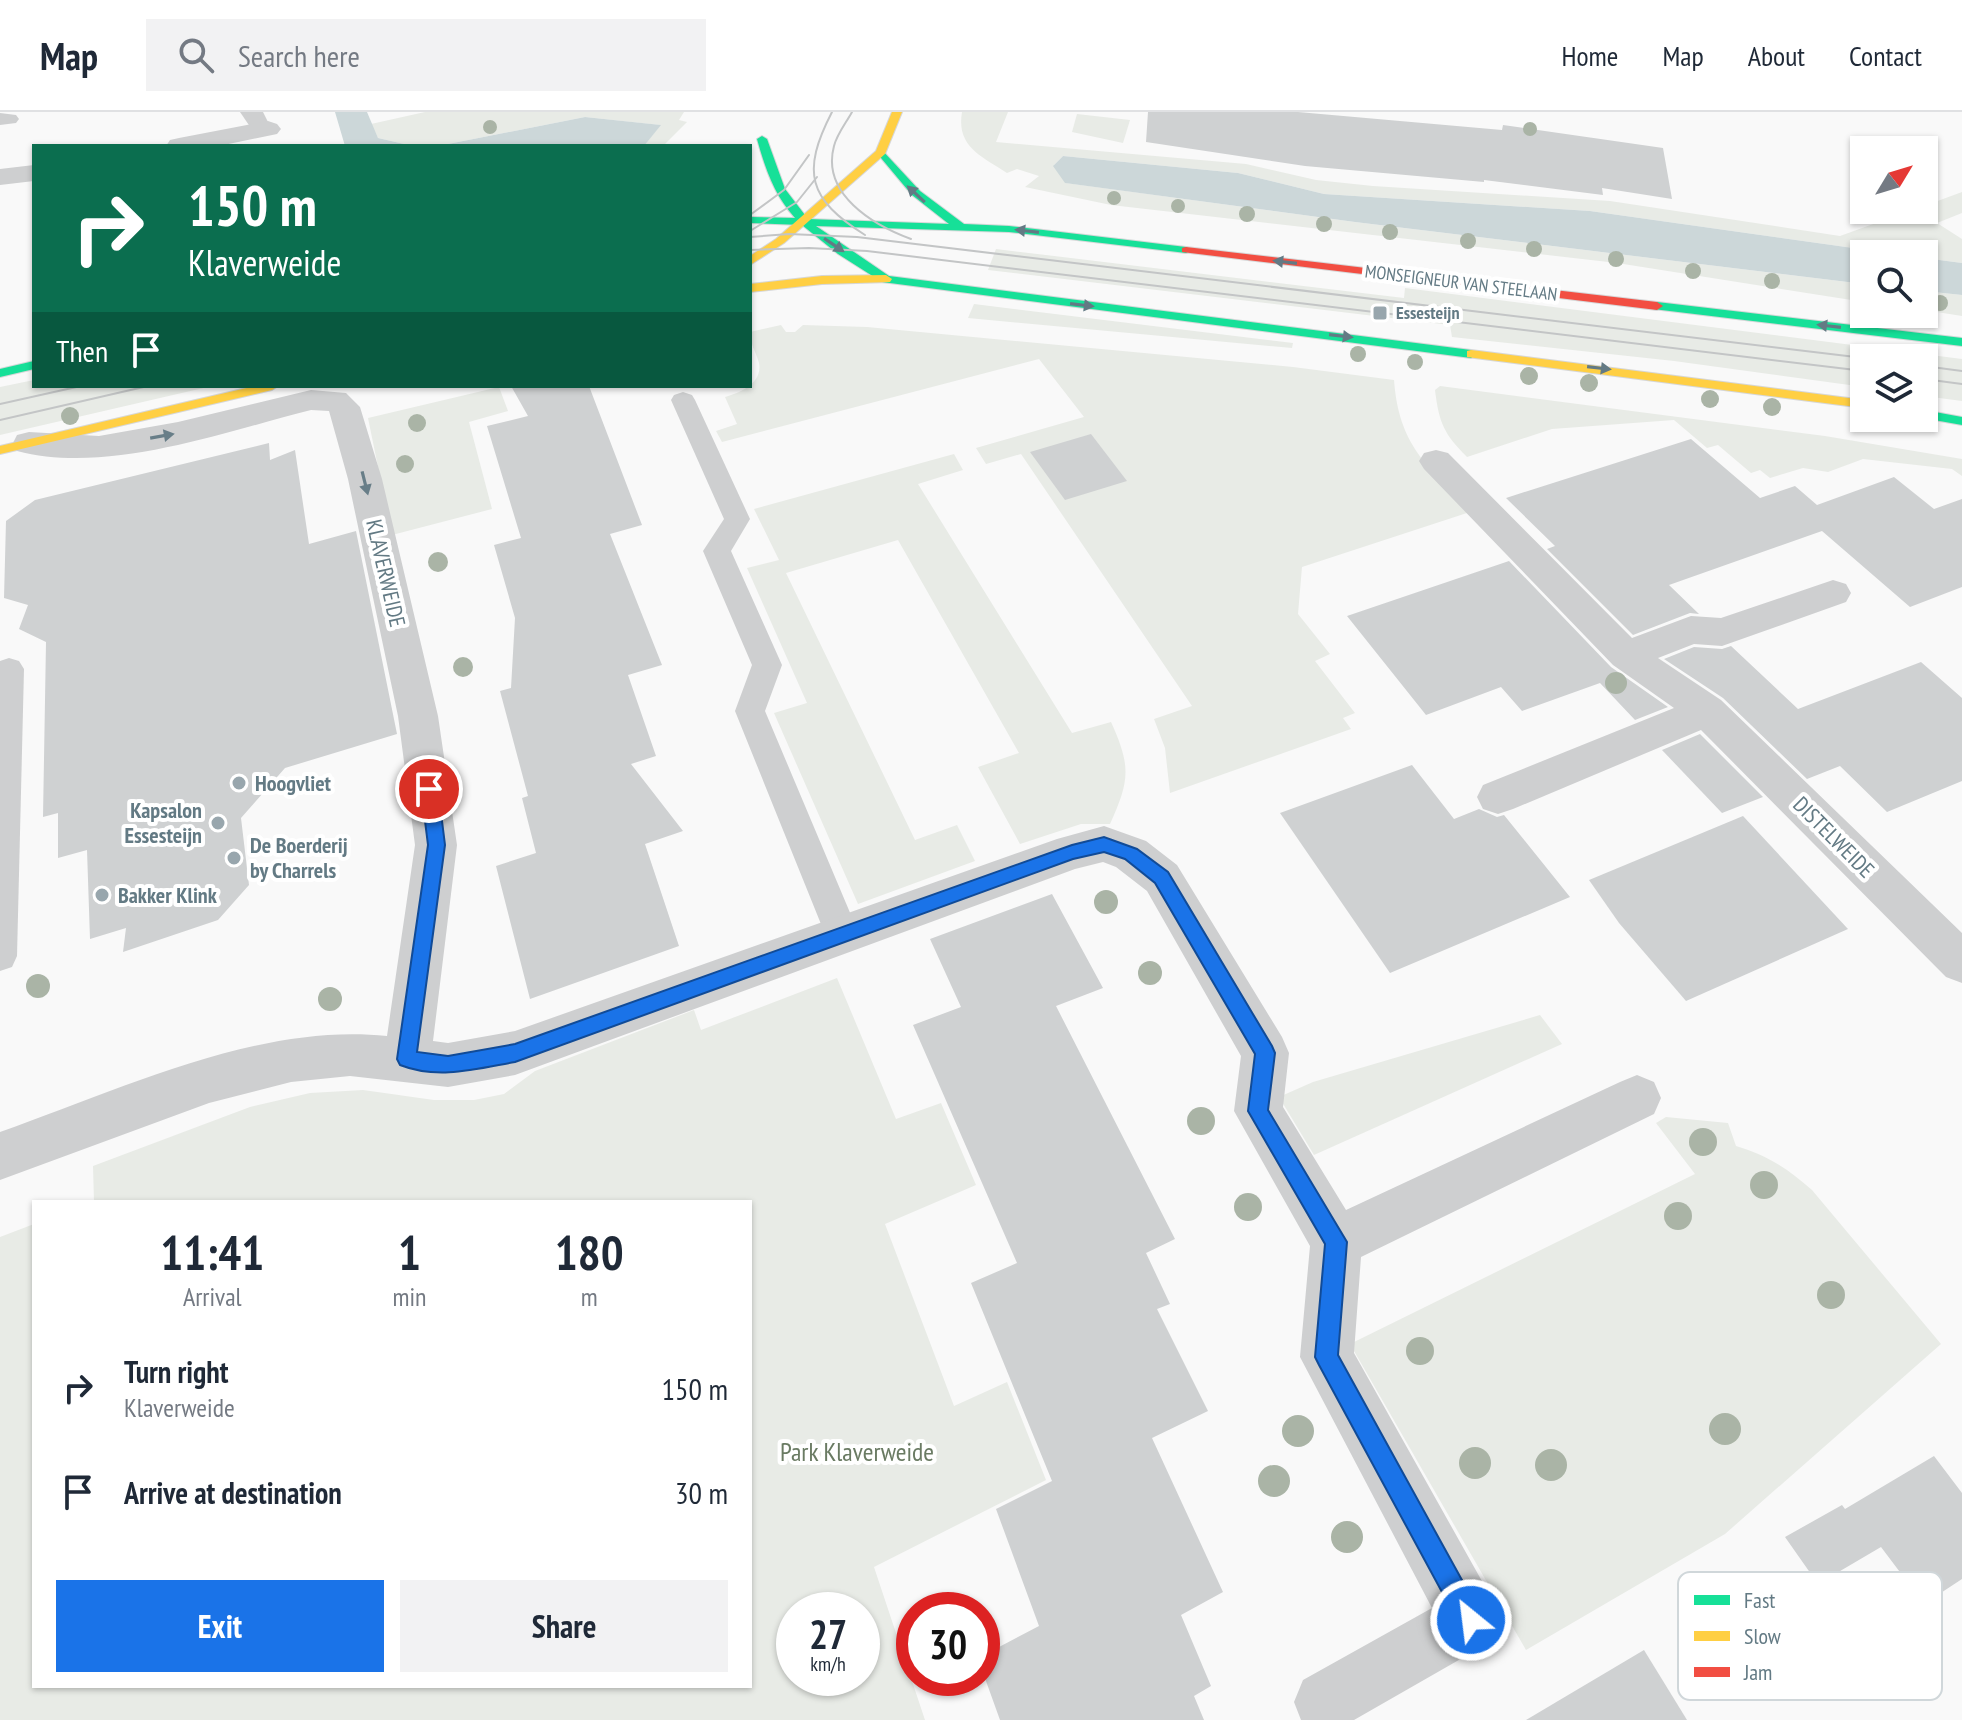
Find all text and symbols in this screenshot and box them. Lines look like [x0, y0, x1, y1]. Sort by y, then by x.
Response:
search box [146, 19, 706, 91]
text: Map [40, 31, 98, 80]
icon: search [174, 33, 218, 77]
text: Search here [238, 36, 360, 75]
text: Home [1562, 37, 1618, 74]
text: Map [1662, 37, 1704, 74]
text: About [1748, 37, 1805, 74]
text: Contact [1849, 37, 1922, 74]
north arrow [1850, 136, 1938, 224]
map controls [1850, 136, 1938, 432]
text: 150 m [188, 169, 317, 241]
icon: right [56, 176, 160, 280]
one-way arrow [906, 185, 925, 203]
one-way arrow [1014, 225, 1039, 238]
one-way arrow [824, 237, 845, 252]
text: Klaverweide [188, 239, 341, 286]
button: search [1850, 240, 1938, 328]
one-way arrow [1272, 255, 1297, 268]
street label: MONSEIGNEUR VAN STEELAAN [1364, 259, 1558, 306]
one-way arrow [1070, 299, 1095, 312]
place label: Essesteijn [1396, 301, 1459, 324]
marker: Essesteijn [1371, 304, 1389, 322]
one-way arrow [1816, 320, 1841, 333]
icon: arrive [124, 328, 168, 372]
one-way arrow [1328, 330, 1353, 343]
text: Then [56, 331, 108, 370]
button: layers [1850, 344, 1938, 432]
one-way arrow [1586, 362, 1611, 375]
one-way arrow [150, 429, 175, 441]
one-way arrow [360, 470, 372, 495]
street label: KLAVERWEIDE [360, 517, 412, 629]
pin [395, 755, 463, 823]
icon: arrive [407, 767, 451, 811]
place label: Hoogvliet [255, 769, 332, 797]
marker: Hoogvliet [230, 774, 248, 792]
street label: DISTELWEIDE [1788, 791, 1880, 883]
place label: Kapsalon Essesteijn [124, 796, 202, 849]
marker: Kapsalon Essesteijn [209, 814, 227, 832]
place label: De Boerderij by Charrels [250, 831, 348, 884]
marker: De Boerderij by Charrels [225, 849, 243, 867]
place label: Bakker Klink [118, 881, 218, 909]
marker: Bakker Klink [93, 886, 111, 904]
text: 11:41 [160, 1221, 264, 1283]
text: 1 [398, 1221, 421, 1283]
text: 180 [555, 1221, 624, 1283]
text: Arrival [183, 1280, 242, 1313]
text: min [392, 1280, 426, 1313]
text: m [581, 1280, 598, 1313]
text: Turn right [124, 1352, 228, 1391]
icon: right [56, 1366, 100, 1410]
text: 150 m [662, 1369, 728, 1408]
text: Klaverweide [124, 1391, 235, 1424]
park label: Park Klaverweide [780, 1435, 934, 1468]
icon: arrive [56, 1470, 100, 1514]
text: Arrive at destination [124, 1473, 342, 1512]
text: 30 m [675, 1473, 728, 1512]
legend [1678, 1572, 1942, 1700]
position arrow [1429, 1578, 1513, 1662]
button: Exit [56, 1580, 384, 1672]
button: Share [400, 1580, 728, 1672]
text: Fast [1744, 1586, 1775, 1614]
speed limit sign: 30 [896, 1592, 1000, 1696]
text: 27 [809, 1608, 847, 1660]
text: Slow [1744, 1622, 1781, 1650]
text: km/h [810, 1651, 846, 1677]
text: Jam [1743, 1658, 1772, 1686]

